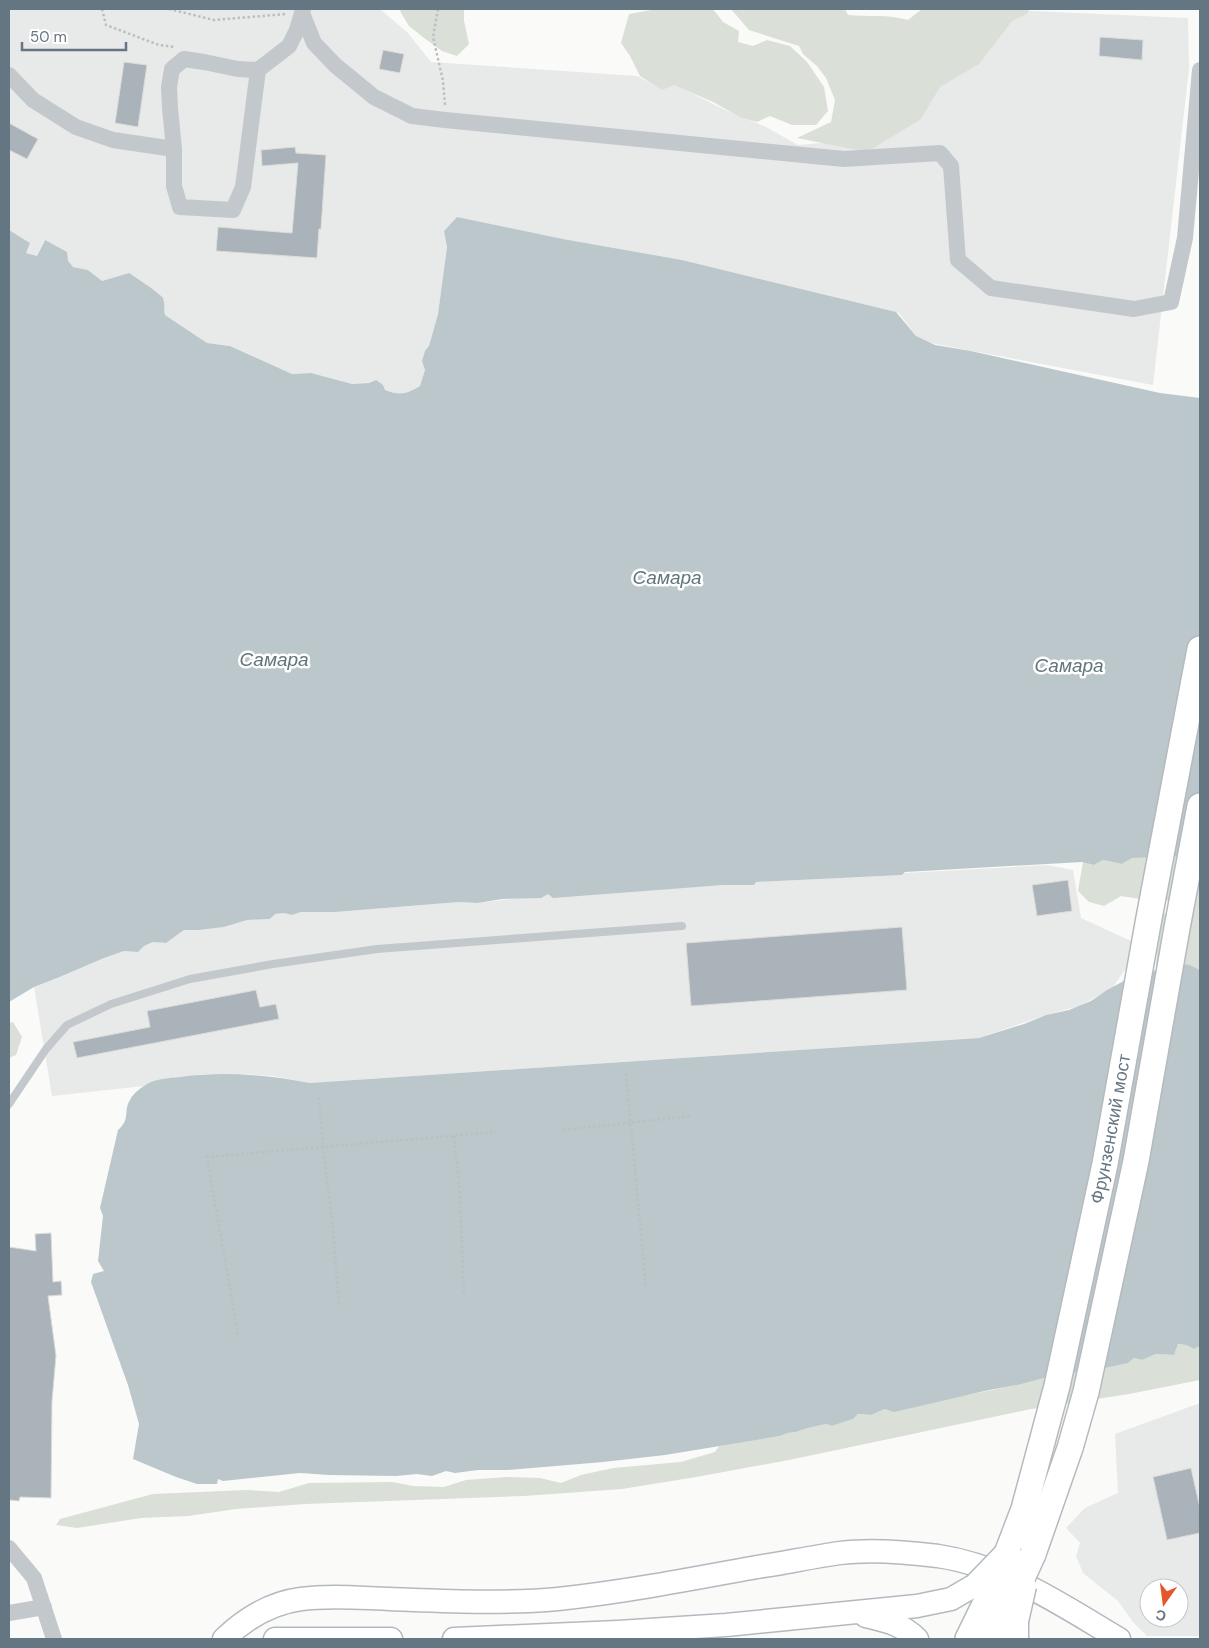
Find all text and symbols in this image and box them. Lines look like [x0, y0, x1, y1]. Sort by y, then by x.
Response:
scale bar [22, 20, 126, 52]
text: 50 m [30, 27, 67, 47]
water label: Самара [632, 565, 702, 590]
water label: Самара [239, 647, 309, 672]
water label: Самара [1034, 653, 1104, 678]
street label: Фрунзенский мост [1085, 1052, 1136, 1206]
north arrow [1139, 1578, 1189, 1628]
text: С [1154, 1606, 1168, 1626]

